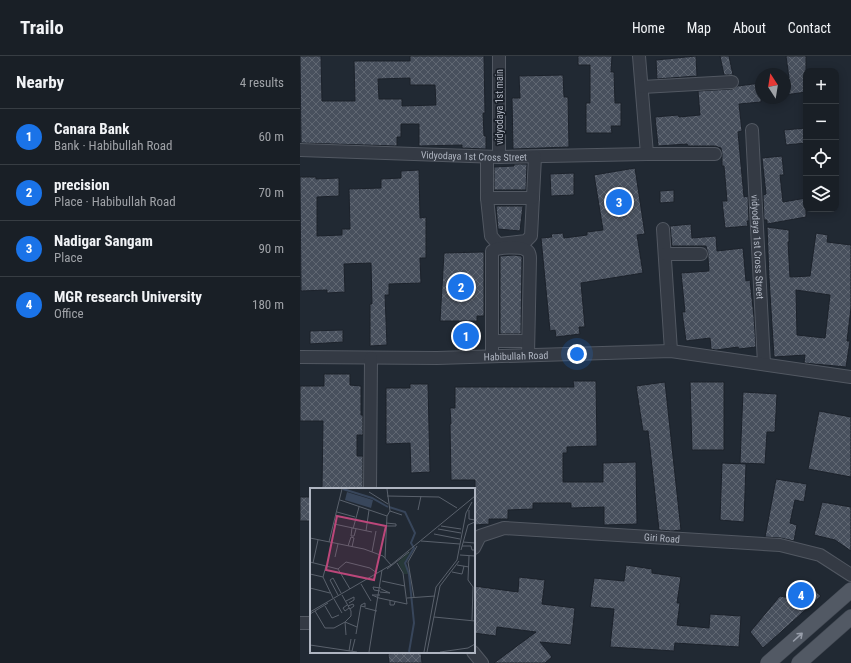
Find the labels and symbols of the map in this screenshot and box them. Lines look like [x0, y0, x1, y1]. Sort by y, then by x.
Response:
north arrow [755, 68, 791, 104]
street label: vidyodaya 1st main [494, 69, 505, 145]
street label: Vidyodaya 1st Cross Street [421, 149, 527, 163]
pin: 3 [606, 187, 632, 217]
street label: vidyodaya 1st Cross Street [749, 194, 766, 300]
pin: 2 [448, 272, 474, 302]
pin: 1 [453, 321, 479, 351]
your location [567, 344, 587, 364]
street label: Habibullah Road [483, 350, 548, 363]
inset map [310, 488, 475, 653]
street label: Giri Road [644, 532, 680, 545]
pin: 4 [788, 580, 814, 610]
one-way arrow [792, 633, 803, 642]

